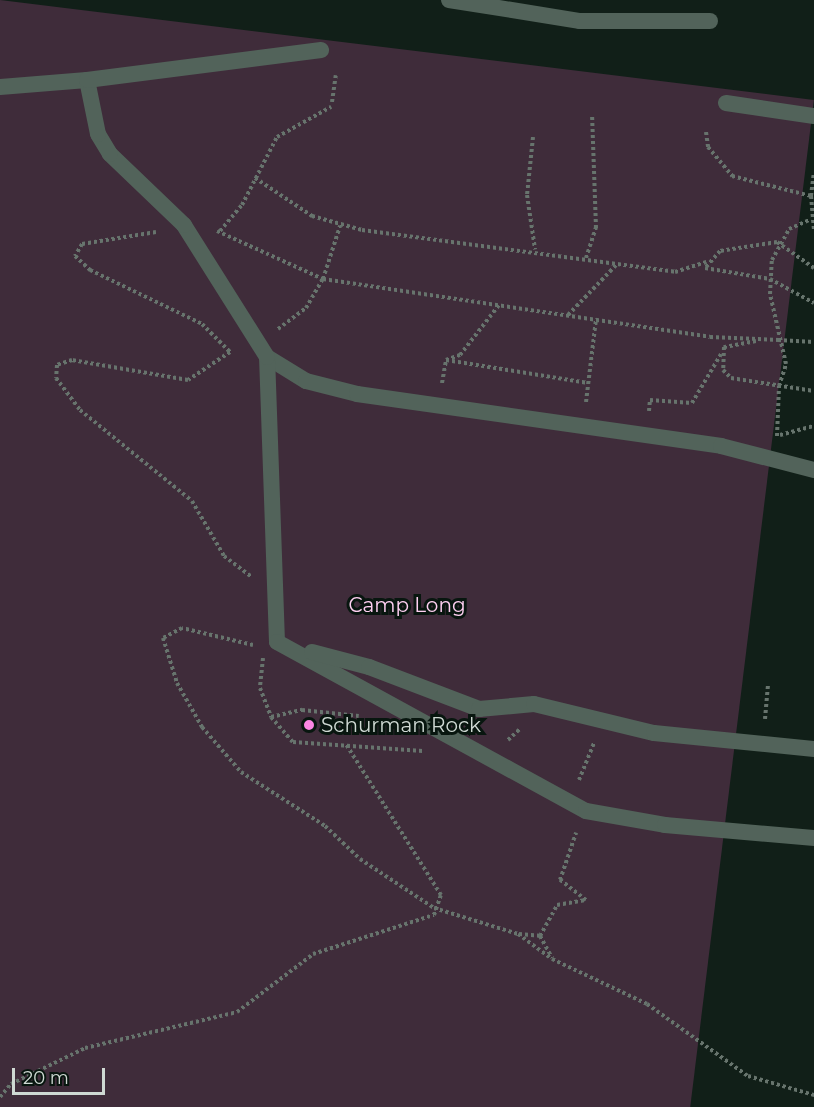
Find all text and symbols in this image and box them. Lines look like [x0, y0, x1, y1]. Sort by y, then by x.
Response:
park label: Camp Long [348, 593, 466, 617]
place label: Schurman Rock [321, 713, 481, 737]
marker: Schurman Rock [302, 718, 316, 732]
scale bar [15, 1056, 108, 1094]
text: 20 m [23, 1067, 69, 1089]

